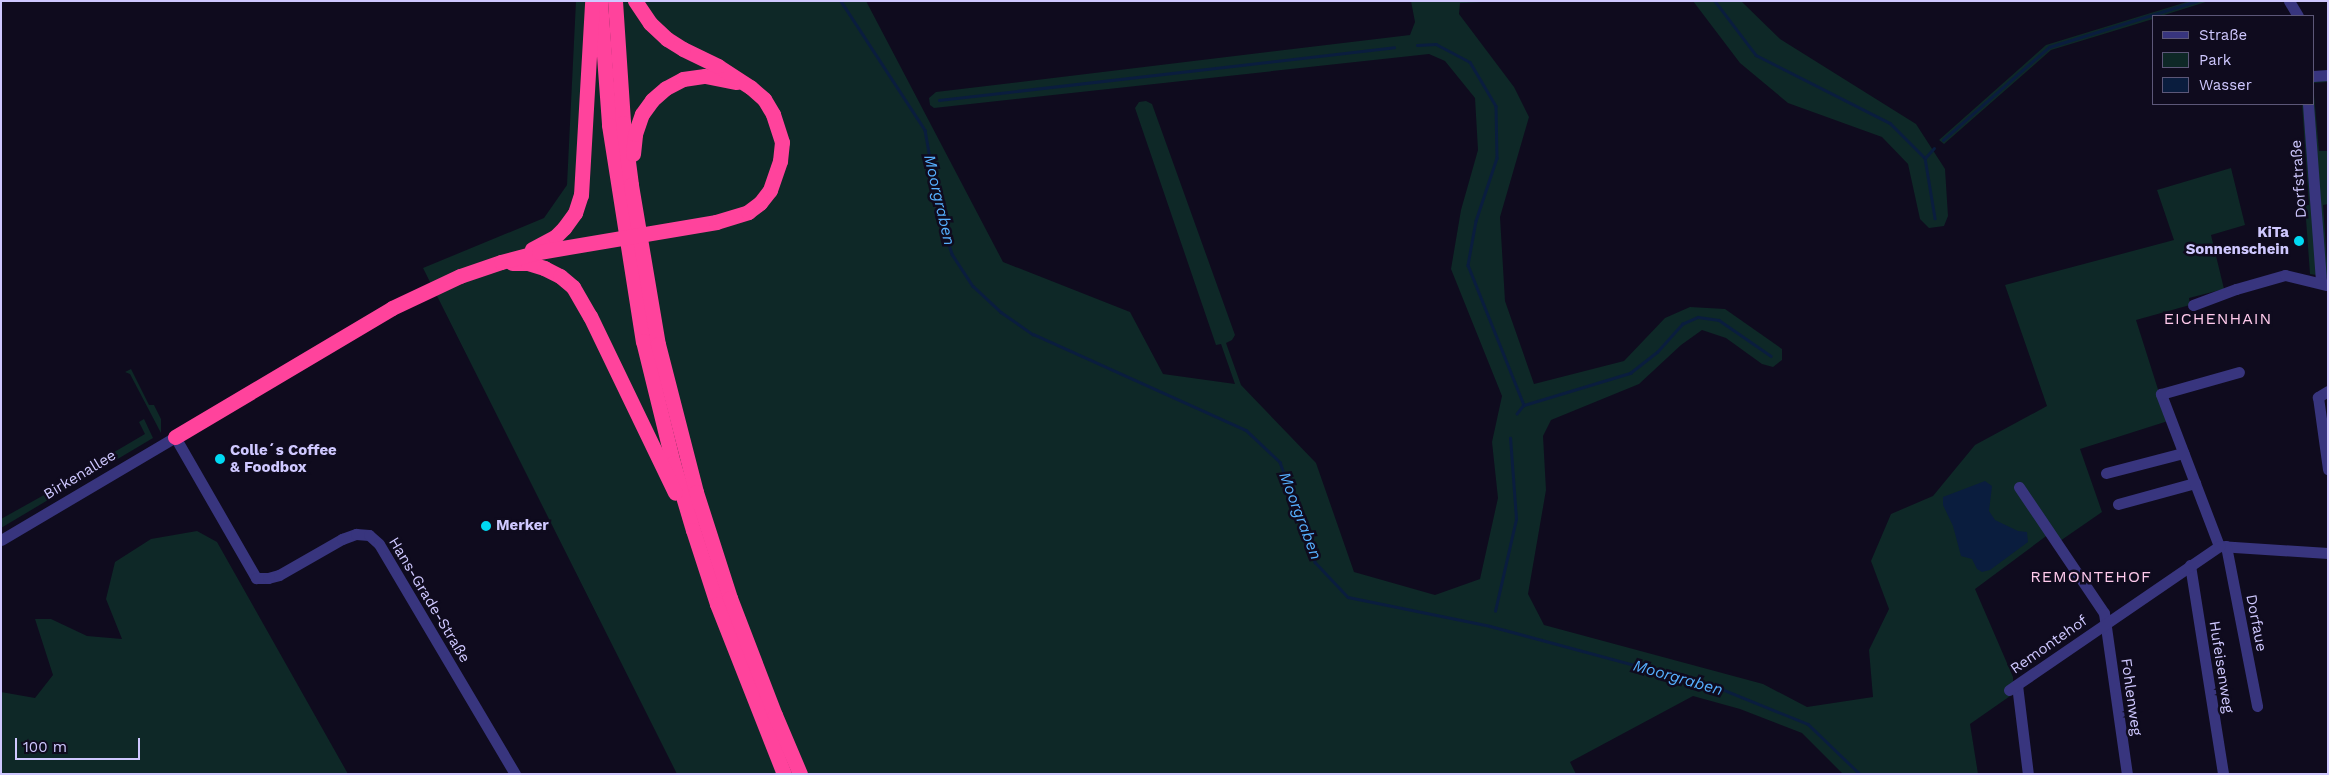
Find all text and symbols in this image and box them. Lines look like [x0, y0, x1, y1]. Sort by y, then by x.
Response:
legend [2152, 15, 2314, 105]
text: Straße [2199, 26, 2247, 44]
text: Park [2199, 51, 2231, 69]
text: Wasser [2199, 76, 2252, 94]
street label: Dorfstraße [2287, 139, 2311, 219]
water label: Moorgraben [919, 153, 959, 247]
place label: KiTa Sonnenschein [2186, 223, 2289, 258]
marker: KiTa Sonnenschein [2293, 235, 2305, 247]
district label: EICHENHAIN [2163, 309, 2273, 329]
place label: Colle´s Coffee & Foodbox [230, 441, 337, 476]
street label: Birkenallee [41, 446, 119, 504]
marker: Colle´s Coffee & Foodbox [214, 453, 226, 465]
water label: Moorgraben [1274, 469, 1326, 563]
place label: Merker [496, 517, 549, 535]
marker: Merker [480, 520, 492, 532]
street label: Hans-Grade-Straße [384, 534, 474, 666]
district label: REMONTEHOF [2029, 567, 2153, 587]
street label: Dorfaue [2242, 593, 2270, 653]
street label: Remontehof [2007, 612, 2091, 678]
street label: Hufeisenweg [2205, 620, 2237, 714]
water label: Moorgraben [1631, 656, 1725, 700]
street label: Fohlenweg [2117, 657, 2145, 737]
scale bar [18, 728, 142, 760]
text: 100 m [23, 738, 67, 756]

